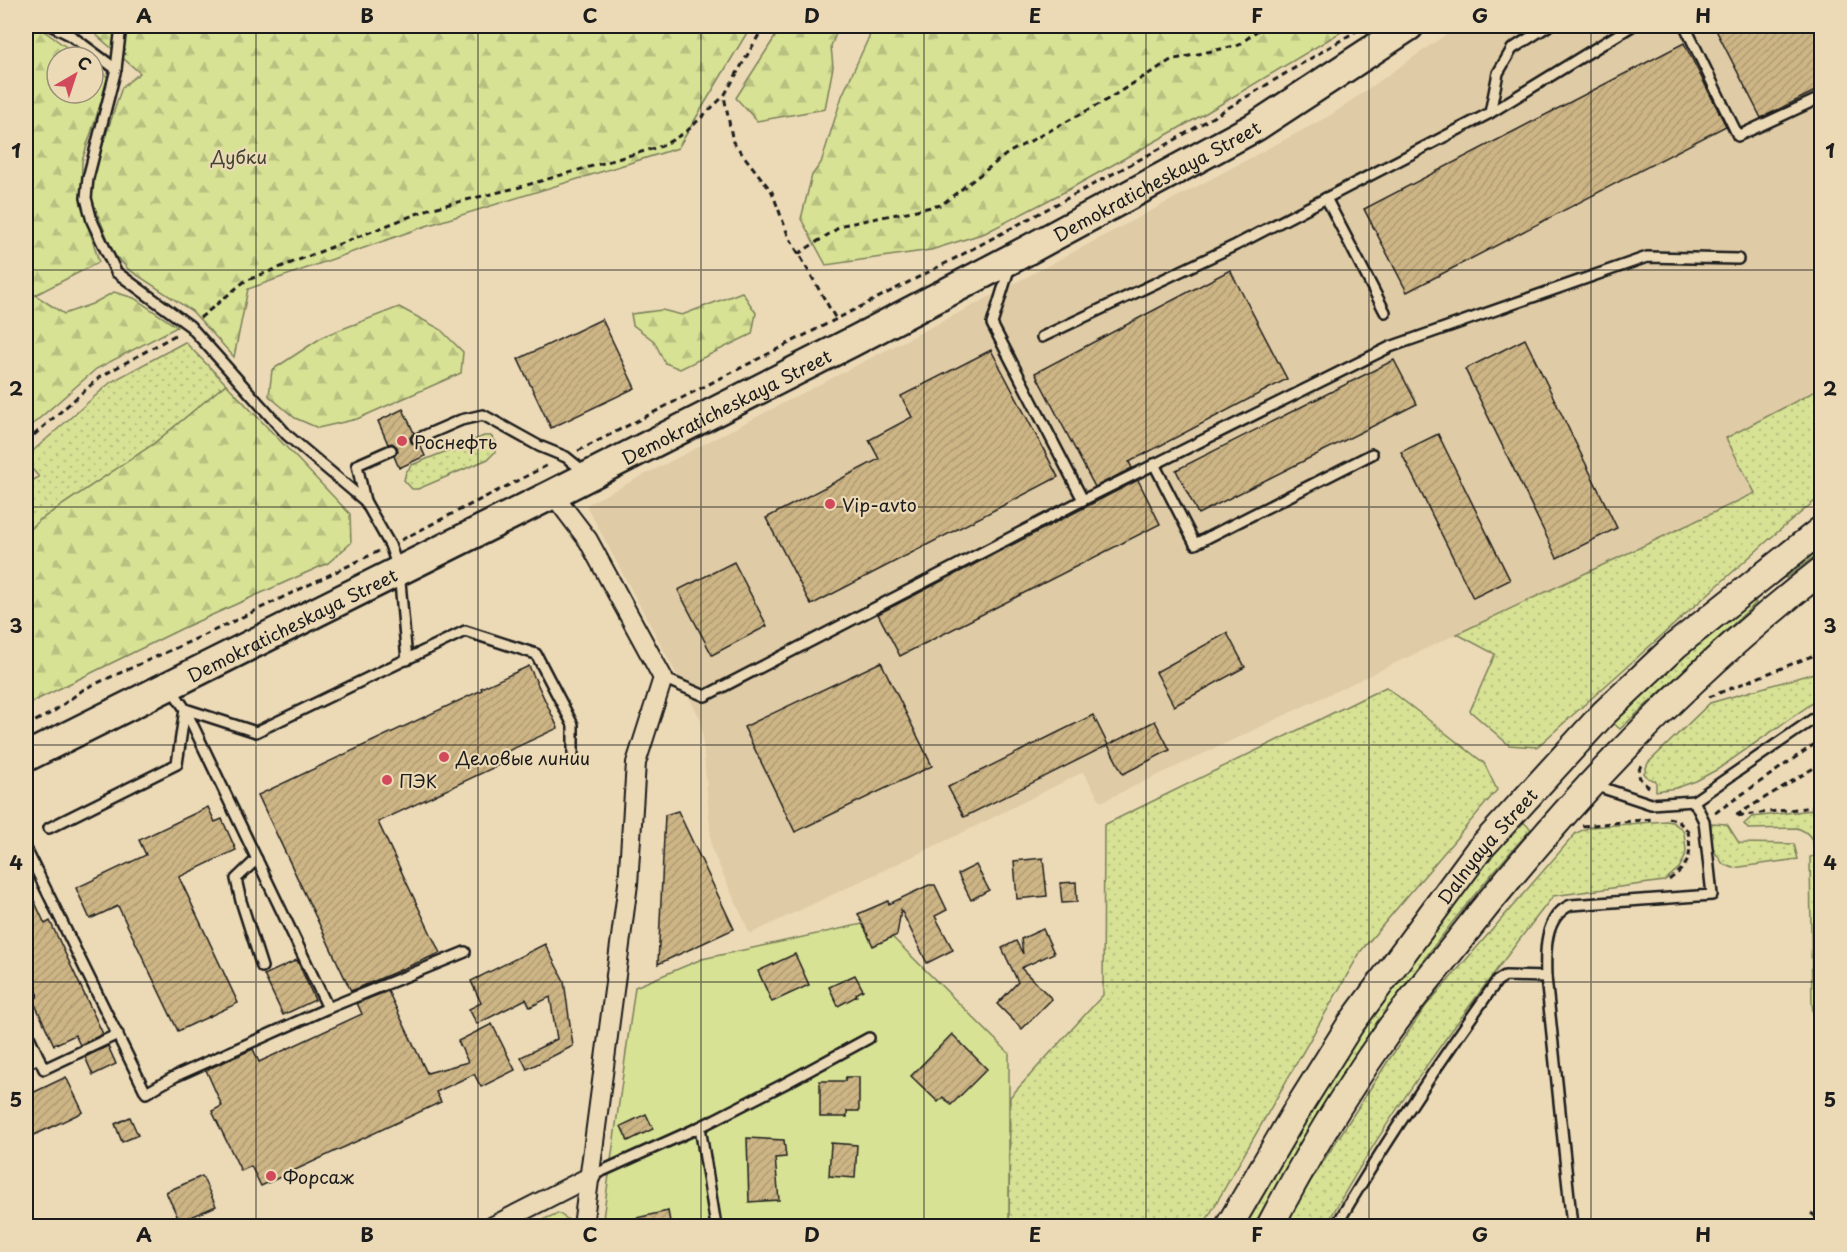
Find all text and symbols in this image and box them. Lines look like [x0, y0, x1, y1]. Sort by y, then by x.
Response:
text: A [136, 0, 152, 30]
text: B [360, 0, 374, 30]
text: C [582, 0, 598, 30]
text: D [804, 0, 820, 30]
text: E [1029, 0, 1041, 30]
text: F [1251, 0, 1263, 30]
text: G [1472, 0, 1488, 30]
text: H [1695, 0, 1711, 30]
north arrow [45, 45, 105, 105]
text: С [73, 49, 97, 76]
street label: Demokraticheskaya Street [1048, 114, 1266, 248]
text: 1 [11, 135, 21, 165]
text: 1 [1825, 135, 1835, 165]
park label: Дубки [210, 143, 267, 170]
street label: Demokraticheskaya Street [616, 341, 836, 471]
text: 2 [9, 373, 23, 403]
text: 2 [1823, 373, 1837, 403]
place label: Роснефть [414, 428, 498, 455]
marker: Роснефть [395, 434, 409, 448]
place label: Vip-avto [842, 491, 917, 518]
marker: Vip-avto [823, 497, 837, 511]
street label: Demokraticheskaya Street [182, 560, 402, 688]
text: 3 [9, 610, 23, 640]
text: 3 [1823, 610, 1837, 640]
place label: Деловые линии [455, 744, 590, 771]
marker: Деловые линии [437, 750, 451, 764]
place label: ПЭК [399, 767, 437, 794]
marker: ПЭК [380, 773, 394, 787]
street label: Dalnyaya Street [1430, 782, 1543, 910]
text: 4 [9, 847, 23, 877]
text: 4 [1823, 847, 1837, 877]
text: 5 [10, 1084, 22, 1114]
text: 5 [1824, 1084, 1836, 1114]
place label: Форсаж [283, 1163, 355, 1190]
marker: Форсаж [264, 1169, 278, 1183]
text: A [136, 1219, 152, 1249]
text: B [360, 1219, 374, 1249]
text: C [582, 1219, 598, 1249]
text: D [804, 1219, 820, 1249]
text: E [1029, 1219, 1041, 1249]
text: F [1251, 1219, 1263, 1249]
text: G [1472, 1219, 1488, 1249]
text: H [1695, 1219, 1711, 1249]

